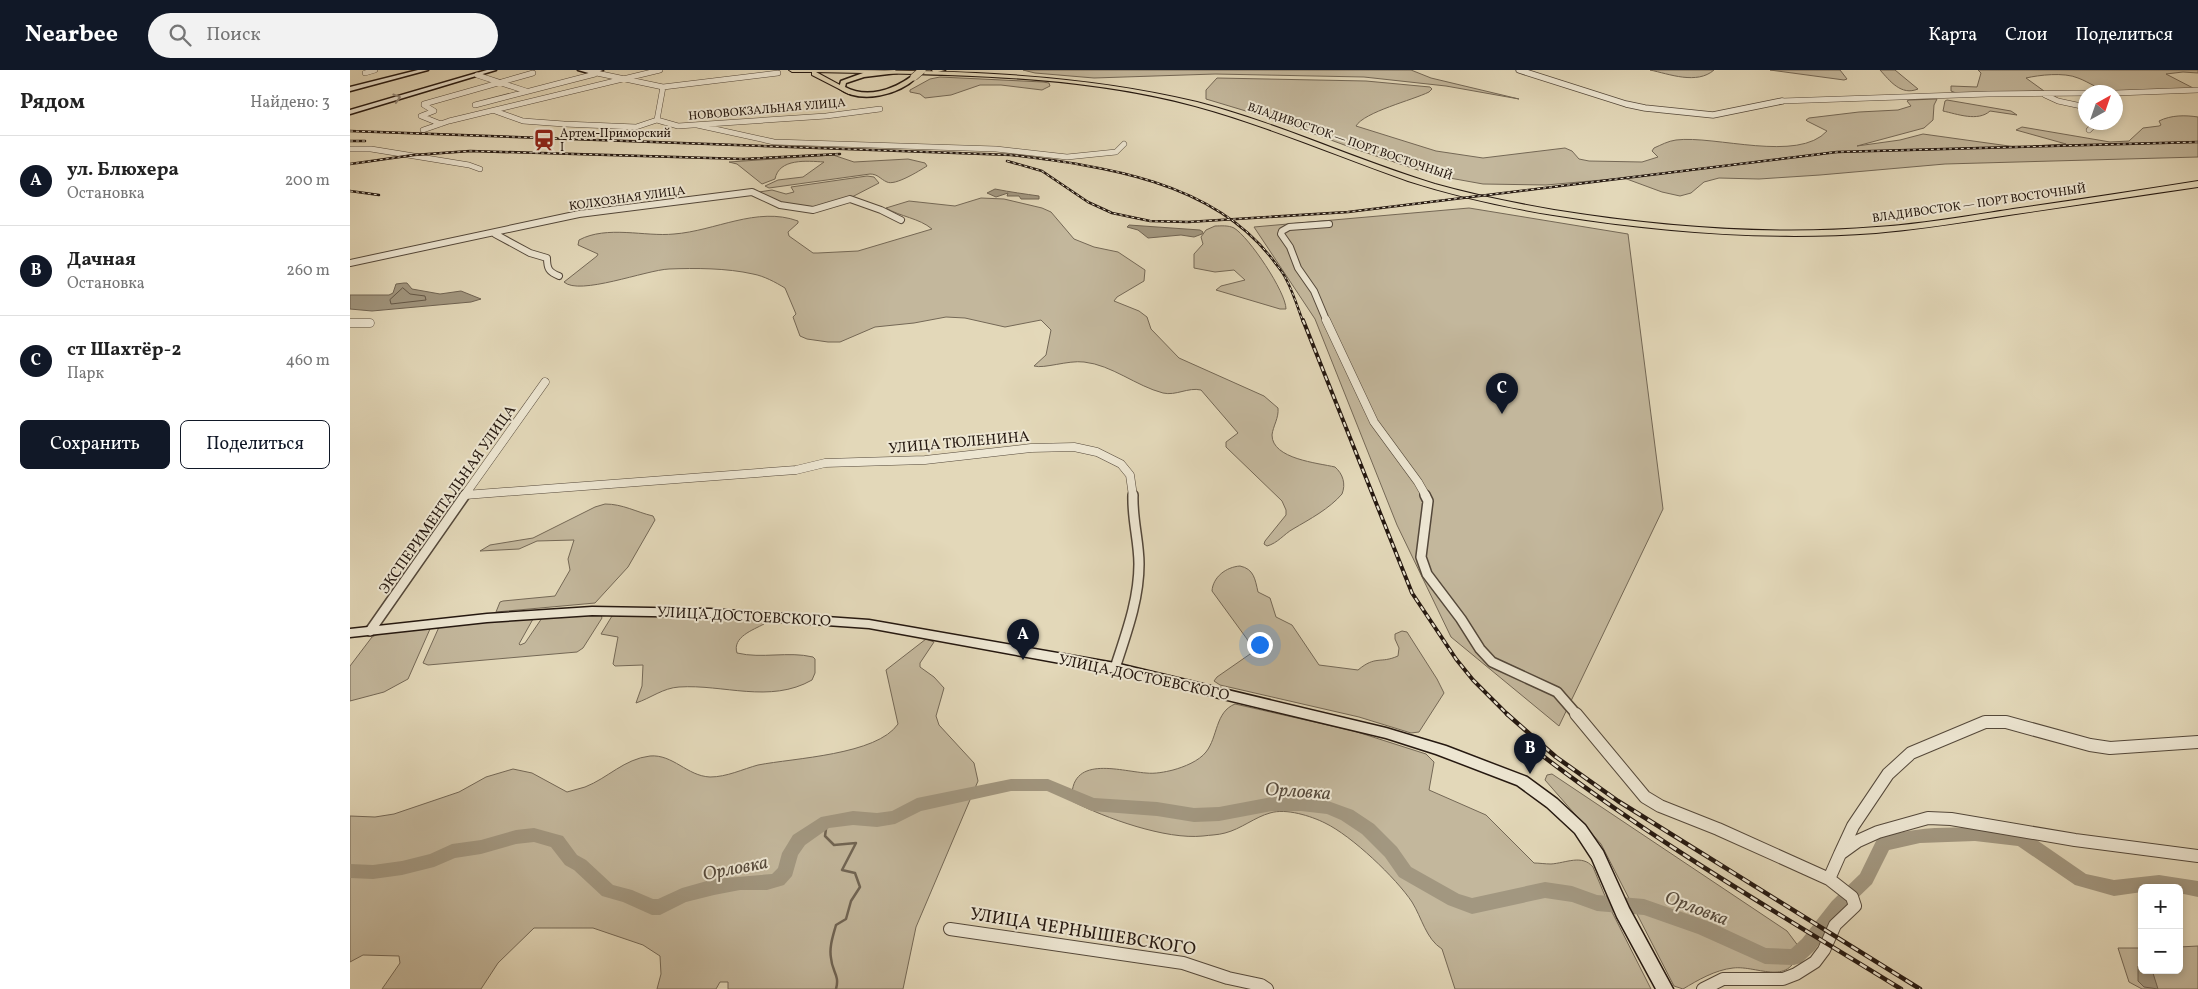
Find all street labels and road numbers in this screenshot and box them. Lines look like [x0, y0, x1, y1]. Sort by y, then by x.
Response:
street label: НОВОВОКЗАЛЬНАЯ УЛИЦА [688, 95, 847, 125]
street label: ВЛАДИВОСТОК — ПОРТ ВОСТОЧНЫЙ [1245, 98, 1455, 185]
street label: ВЛАДИВОСТОК — ПОРТ ВОСТОЧНЫЙ [1871, 180, 2087, 227]
street label: КОЛХОЗНАЯ УЛИЦА [568, 183, 687, 215]
street label: ЭКСПЕРИМЕНТАЛЬНАЯ УЛИЦА [375, 401, 522, 599]
street label: УЛИЦА ТЮЛЕНИНА [888, 427, 1031, 460]
street label: УЛИЦА ДОСТОЕВСКОГО [656, 602, 831, 633]
street label: УЛИЦА ДОСТОЕВСКОГО [1056, 650, 1231, 707]
street label: УЛИЦА ЧЕРНЫШЕВСКОГО [968, 902, 1198, 963]

